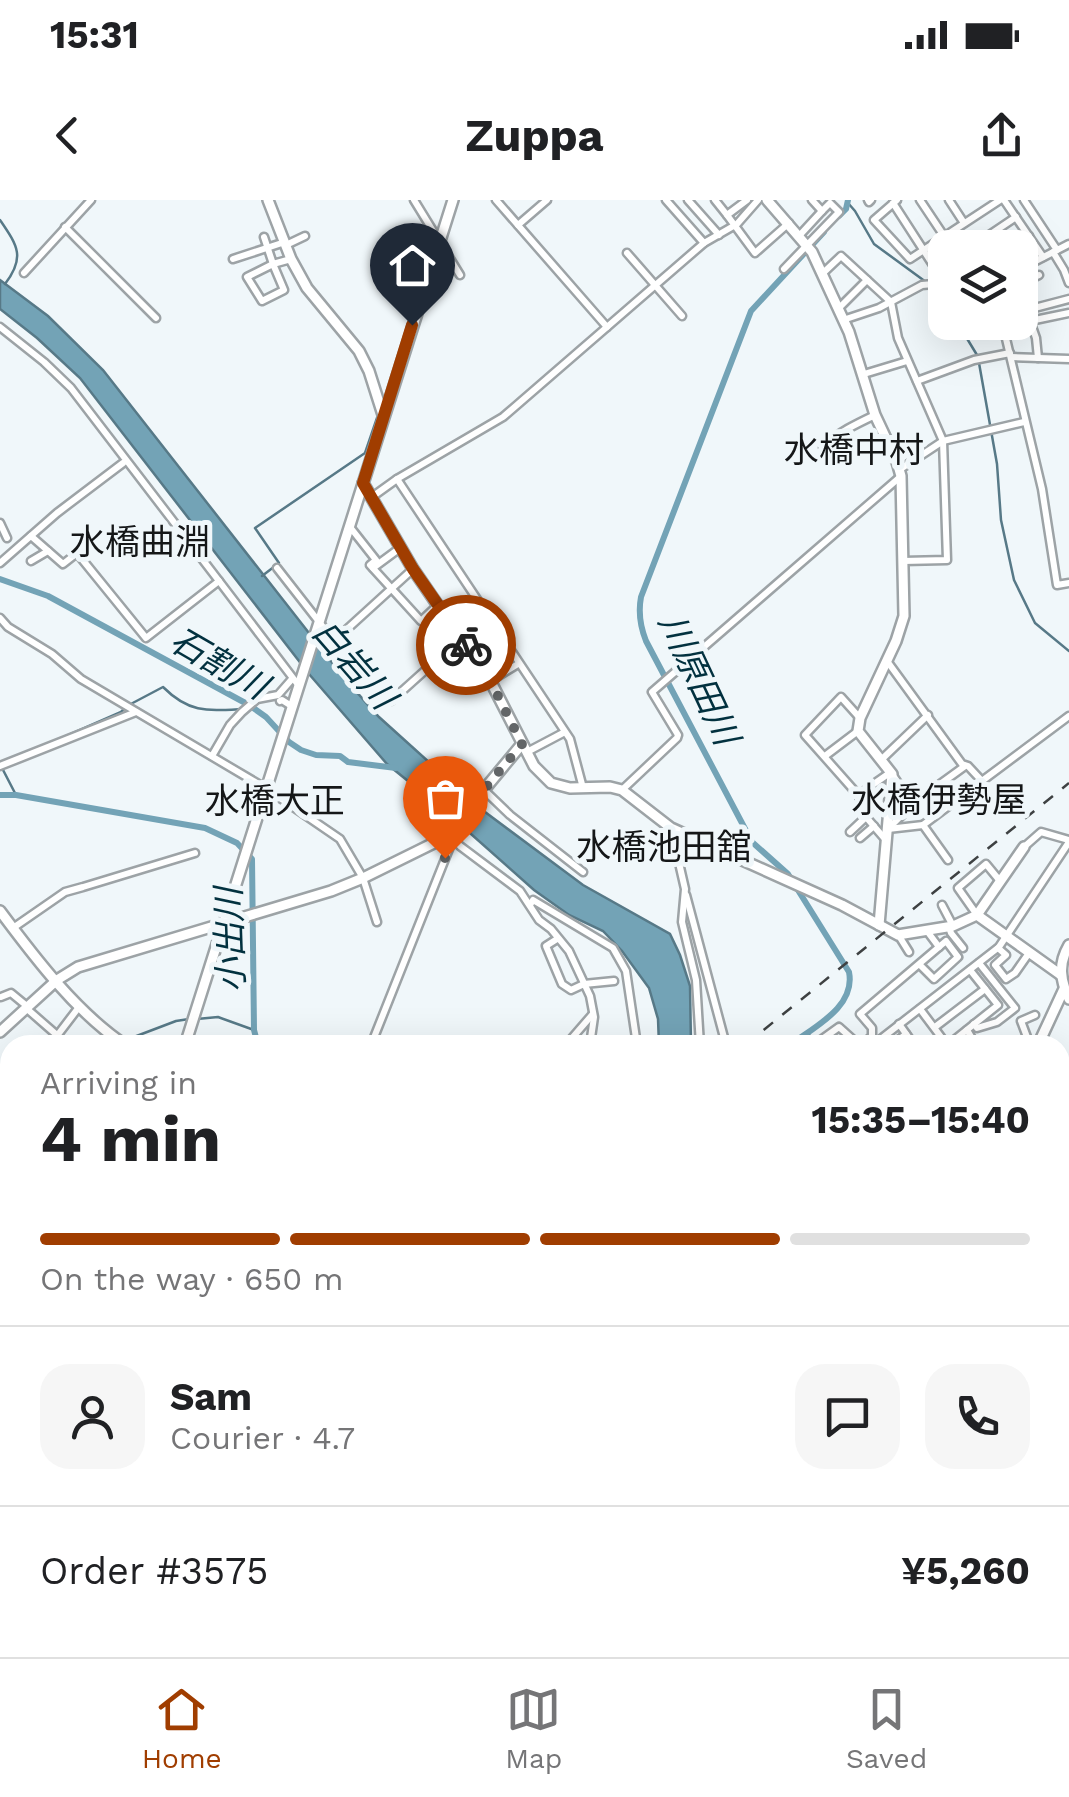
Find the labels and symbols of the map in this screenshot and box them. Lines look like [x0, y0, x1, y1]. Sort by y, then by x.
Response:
pin [370, 223, 455, 326]
district label: 水橋中村 [784, 429, 924, 471]
district label: 水橋曲淵 [70, 521, 210, 563]
courier [416, 595, 516, 695]
water label: 川原田川 [650, 607, 749, 755]
water label: 白岩川 [304, 611, 407, 720]
water label: 石割川 [163, 619, 278, 709]
pin [403, 756, 488, 859]
district label: 水橋伊勢屋 [851, 779, 1027, 821]
district label: 水橋大正 [205, 780, 345, 822]
district label: 水橋池田舘 [576, 826, 752, 868]
water label: 小出川 [207, 883, 253, 993]

